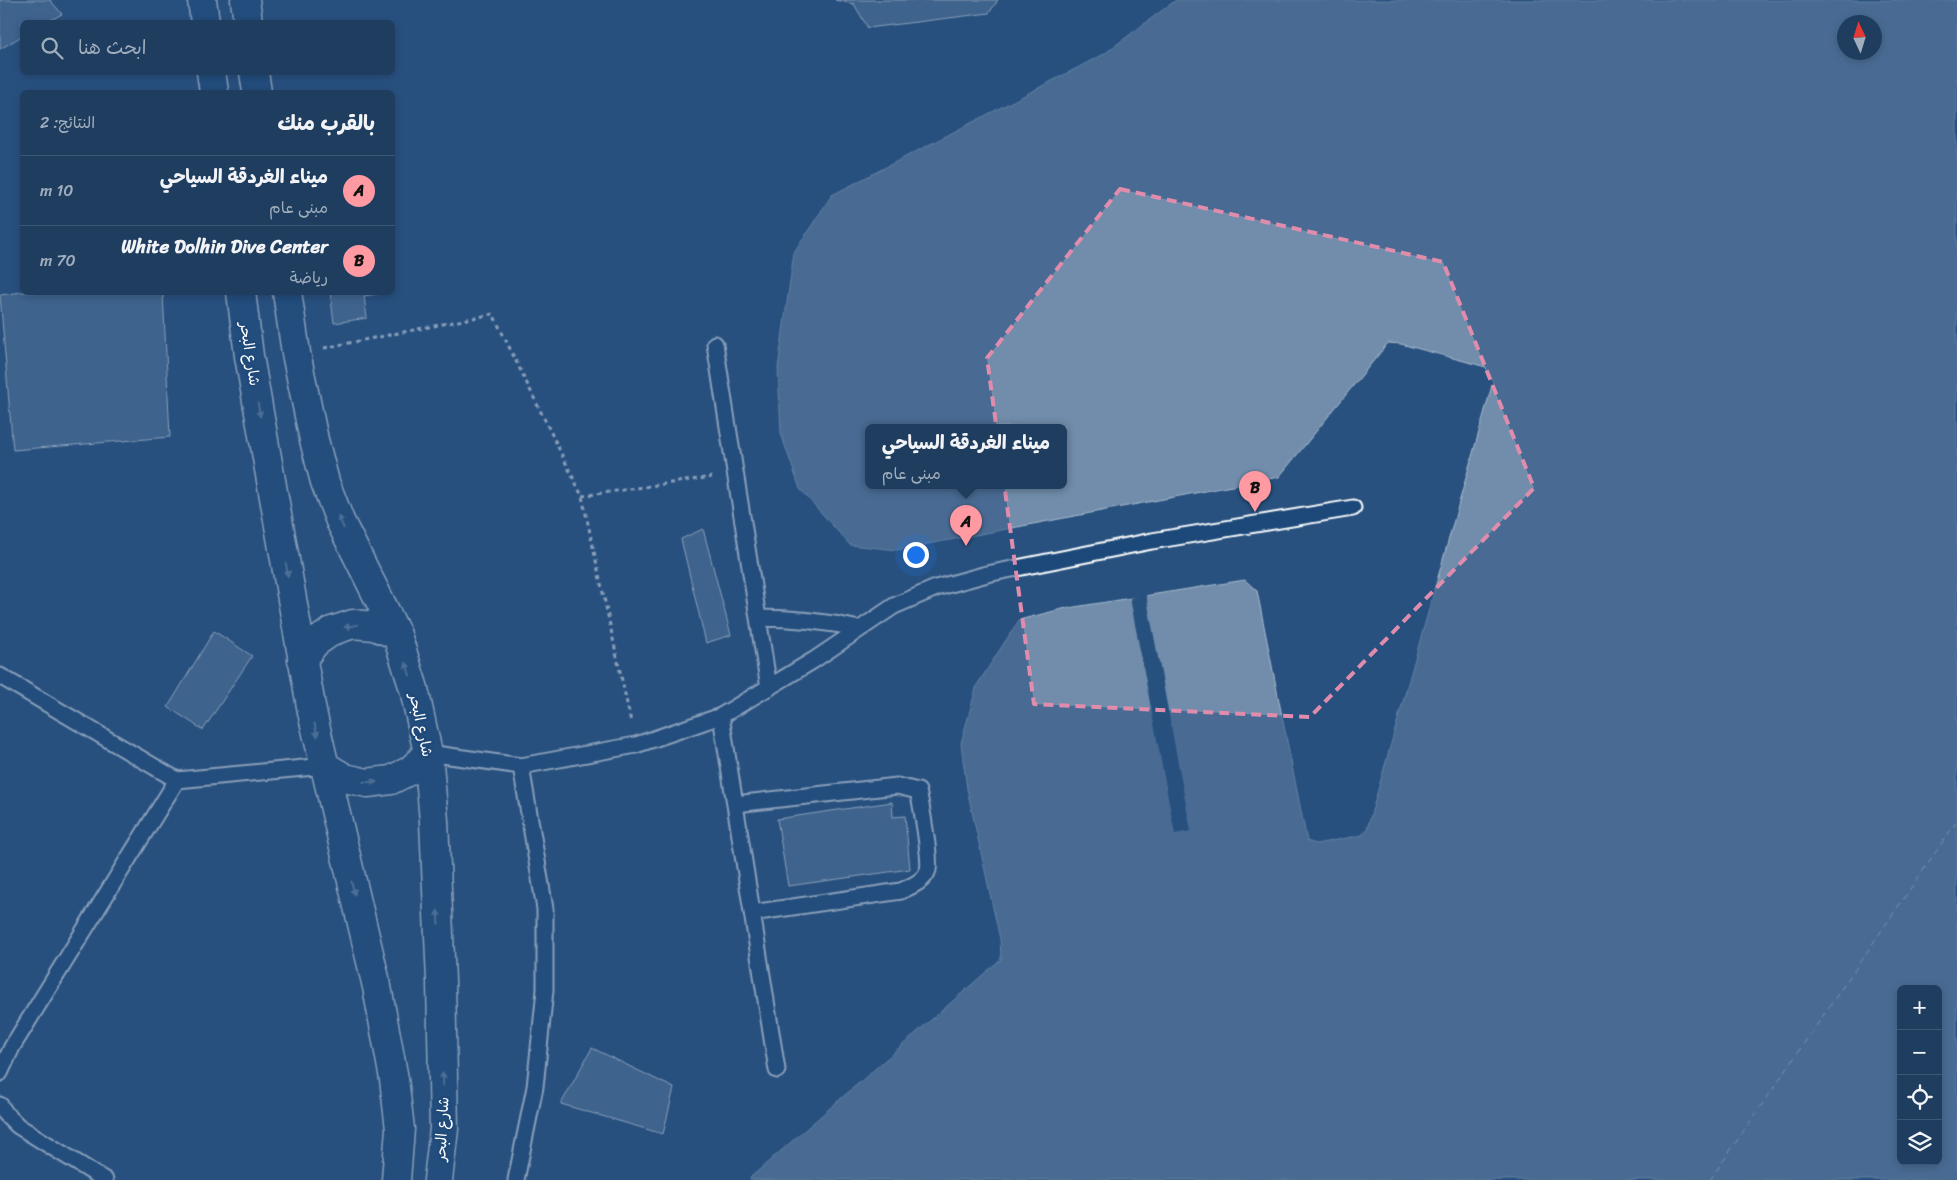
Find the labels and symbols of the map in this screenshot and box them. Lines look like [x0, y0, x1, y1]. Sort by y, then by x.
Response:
north arrow [1837, 15, 1882, 60]
street label: شارع البحر [232, 319, 268, 388]
one-way arrow [255, 402, 263, 418]
pin: B [1239, 471, 1271, 512]
pin: A [950, 505, 982, 546]
one-way arrow [337, 515, 345, 529]
your location [903, 542, 929, 568]
one-way arrow [283, 562, 291, 578]
one-way arrow [342, 623, 358, 631]
one-way arrow [403, 662, 411, 677]
street label: شارع البحر [401, 690, 440, 759]
one-way arrow [312, 722, 320, 737]
one-way arrow [362, 778, 378, 786]
one-way arrow [349, 880, 357, 895]
one-way arrow [434, 908, 442, 924]
one-way arrow [439, 1071, 447, 1087]
street label: شارع البحر [427, 1096, 457, 1163]

